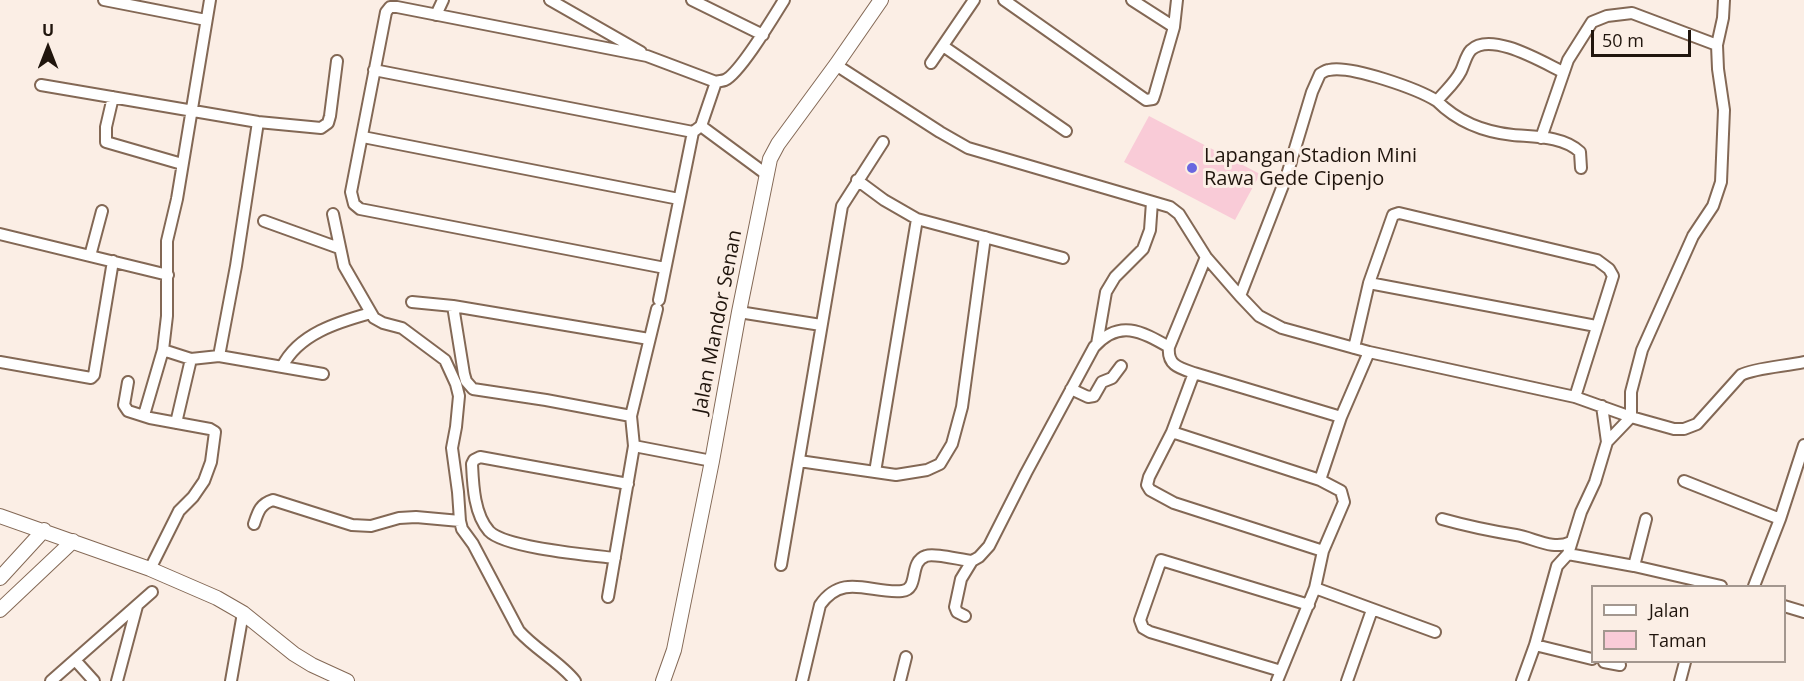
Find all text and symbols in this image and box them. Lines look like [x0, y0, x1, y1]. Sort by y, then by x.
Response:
north arrow [18, 18, 78, 78]
scale bar [1594, 18, 1694, 56]
text: U [42, 19, 54, 41]
text: 50 m [1602, 28, 1644, 52]
place label: Lapangan Stadion Mini Rawa Gede Cipenjo [1204, 144, 1417, 191]
marker: Lapangan Stadion Mini Rawa Gede Cipenjo [1185, 161, 1199, 175]
street label: Jalan Mandor Senan [688, 228, 748, 416]
legend [1591, 585, 1786, 663]
text: Jalan [1649, 598, 1689, 622]
text: Taman [1649, 628, 1707, 652]

